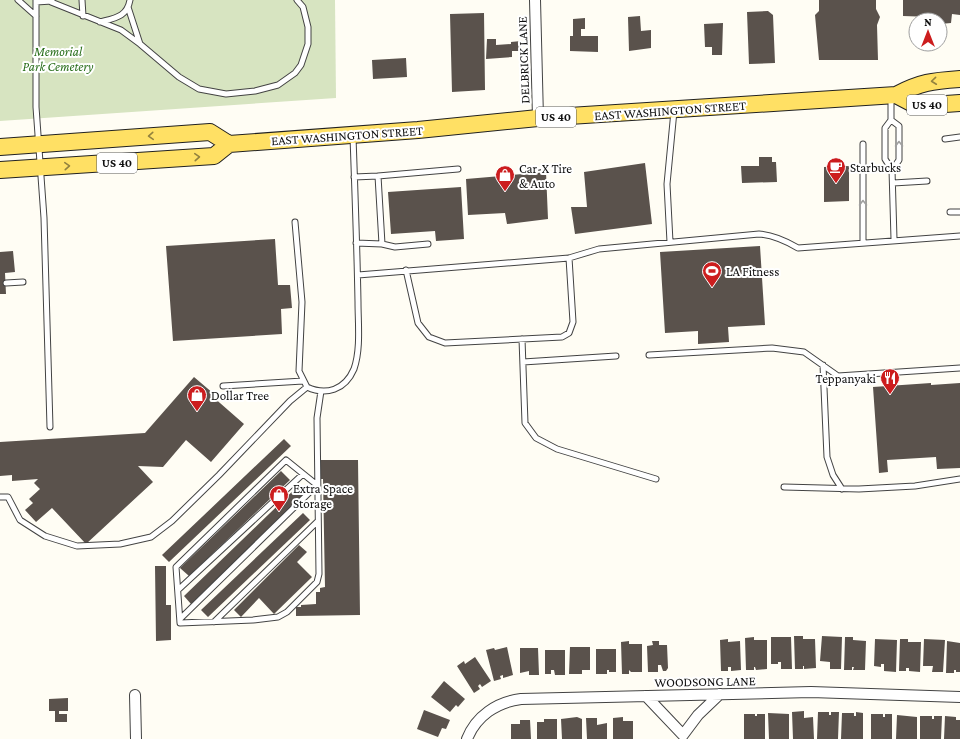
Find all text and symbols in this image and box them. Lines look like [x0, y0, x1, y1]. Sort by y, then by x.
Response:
north arrow [908, 12, 948, 52]
street label: DELBRICK LANE [514, 16, 533, 104]
text: N [924, 16, 932, 28]
park label: Memorial Park Cemetery [23, 44, 94, 74]
one-way arrow [931, 76, 937, 85]
road number: US 40 [907, 95, 947, 115]
street label: EAST WASHINGTON STREET [594, 98, 746, 123]
road number: US 40 [536, 107, 576, 127]
street label: EAST WASHINGTON STREET [271, 123, 423, 148]
one-way arrow [148, 132, 154, 141]
one-way arrow [895, 141, 903, 147]
road number: US 40 [97, 153, 137, 173]
one-way arrow [194, 153, 200, 162]
cafe icon: Starbucks [825, 156, 847, 184]
place label: Starbucks [850, 160, 901, 175]
one-way arrow [64, 161, 70, 170]
place label: Car-X Tire & Auto [519, 161, 572, 191]
shop icon: Car-X Tire & Auto [494, 164, 516, 192]
one-way arrow [859, 200, 867, 206]
sports icon: LA Fitness [701, 260, 723, 288]
place label: LA Fitness [726, 264, 779, 279]
restaurant icon: Teppanyaki [879, 367, 901, 395]
place label: Teppanyaki [816, 371, 877, 386]
shop icon: Dollar Tree [186, 384, 208, 412]
place label: Dollar Tree [211, 388, 269, 403]
place label: Extra Space Storage [293, 481, 353, 511]
shop icon: Extra Space Storage [268, 484, 290, 512]
street label: WOODSONG LANE [654, 673, 756, 690]

